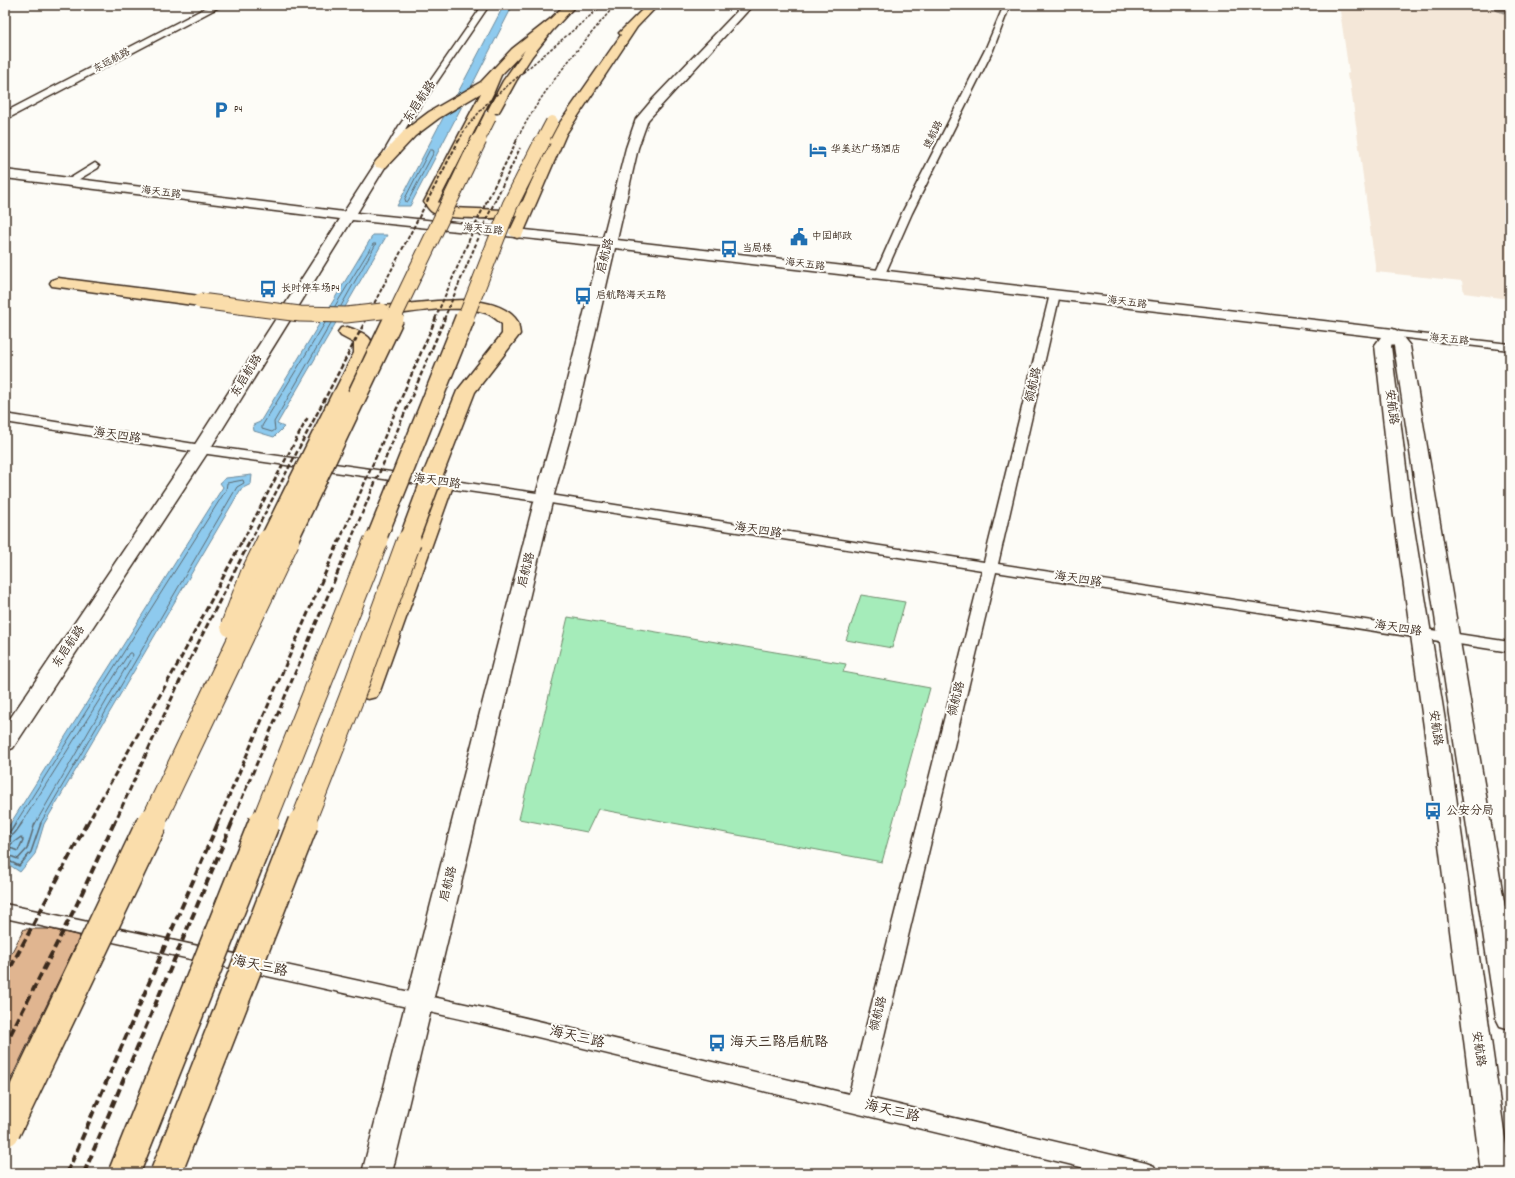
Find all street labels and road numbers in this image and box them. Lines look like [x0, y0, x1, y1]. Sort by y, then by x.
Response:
street label: 东远航路 [91, 45, 133, 77]
street label: 东启航路 [400, 77, 440, 127]
street label: 速航路 [921, 118, 947, 152]
street label: 海天五路 [140, 184, 182, 202]
street label: 海天五路 [462, 221, 504, 239]
street label: 启航路 [593, 236, 619, 276]
street label: 海天五路 [784, 256, 826, 274]
street label: 海天五路 [1106, 294, 1148, 312]
street label: 海天五路 [1428, 331, 1470, 349]
street label: 东启航路 [227, 351, 267, 401]
street label: 领航路 [1022, 366, 1046, 404]
street label: 安航路 [1380, 388, 1402, 426]
street label: 海天四路 [92, 424, 142, 448]
street label: 海天四路 [412, 470, 462, 494]
street label: 海天四路 [733, 519, 783, 543]
street label: 启航路 [514, 550, 540, 590]
street label: 海天四路 [1053, 568, 1103, 592]
street label: 海天四路 [1373, 617, 1423, 641]
street label: 东启航路 [49, 622, 89, 672]
street label: 领航路 [944, 679, 970, 719]
street label: 安航路 [1424, 709, 1446, 747]
street label: 启航路 [436, 864, 462, 904]
street label: 海天三路 [231, 951, 289, 983]
street label: 领航路 [866, 994, 892, 1034]
street label: 海天三路 [547, 1022, 607, 1054]
street label: 安航路 [1467, 1030, 1489, 1068]
street label: 海天三路 [862, 1096, 922, 1128]

